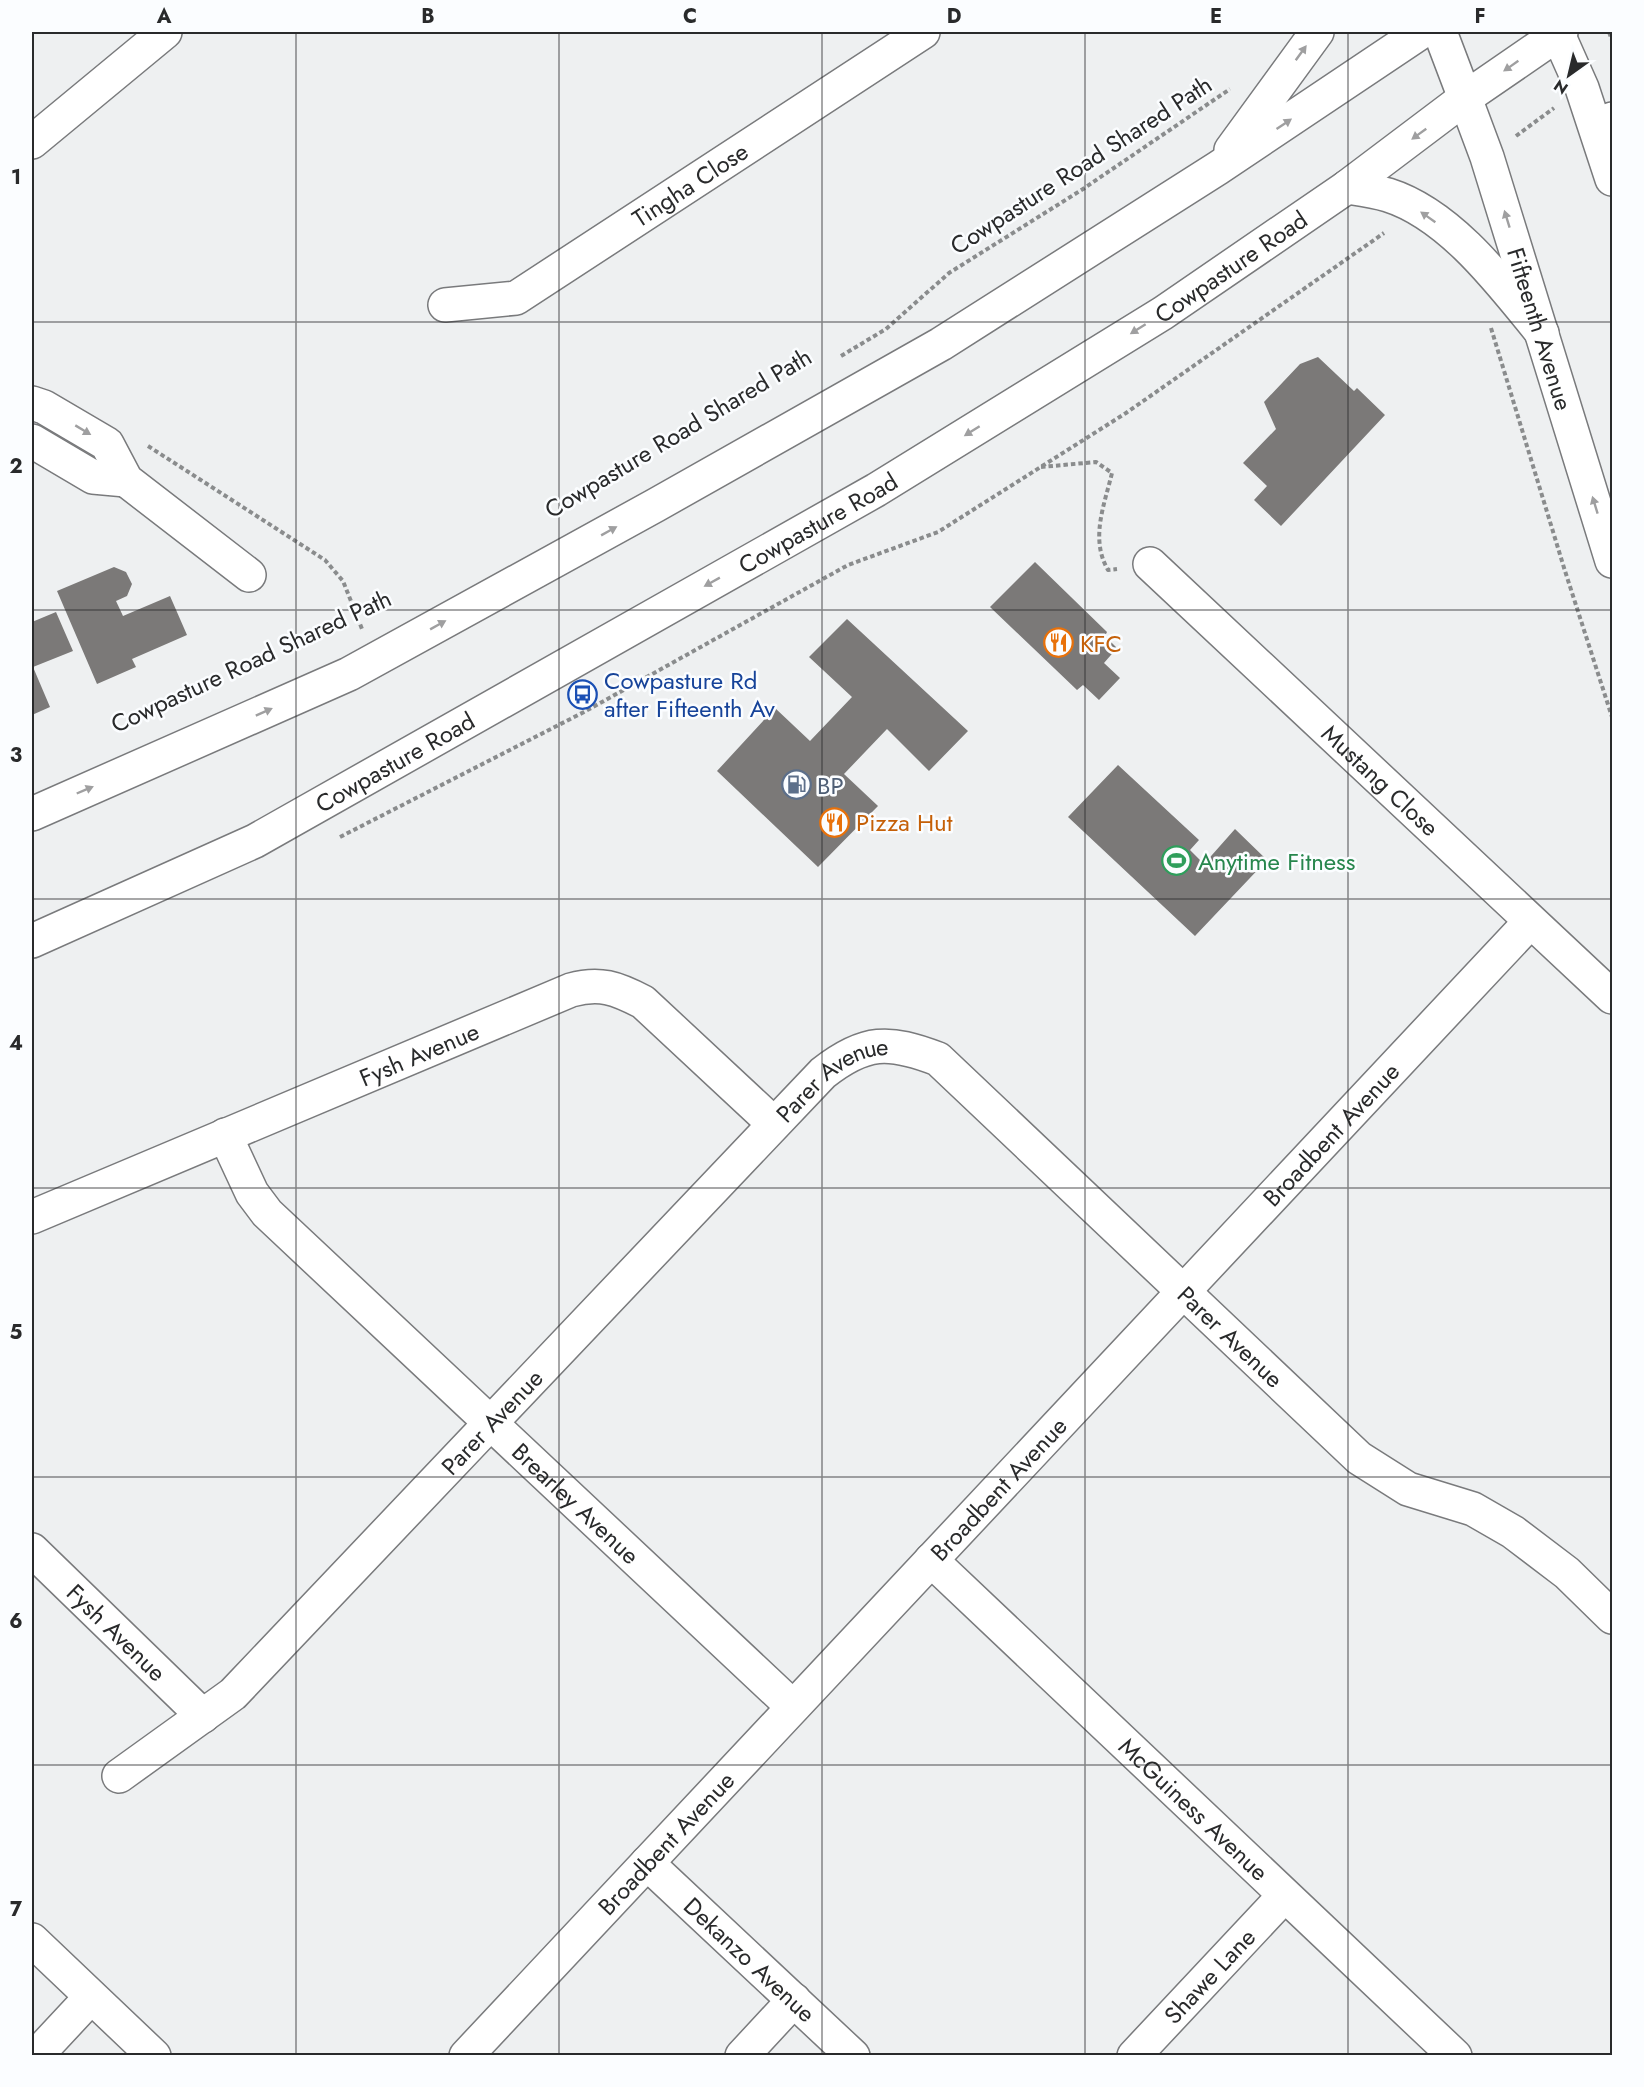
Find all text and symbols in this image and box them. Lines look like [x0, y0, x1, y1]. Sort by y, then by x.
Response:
text: A [156, 2, 172, 31]
text: B [421, 2, 435, 31]
text: C [683, 2, 697, 31]
text: D [947, 2, 961, 31]
text: E [1210, 2, 1222, 31]
text: F [1474, 2, 1486, 31]
north arrow [1539, 45, 1599, 105]
one-way arrow [1295, 46, 1307, 61]
one-way arrow [1504, 60, 1520, 72]
street label: Cowpasture Road Shared Path [943, 67, 1219, 263]
text: N [1549, 74, 1573, 100]
one-way arrow [1275, 118, 1291, 130]
one-way arrow [1411, 127, 1426, 139]
street label: Tingha Close [625, 134, 755, 235]
text: 1 [11, 163, 21, 192]
street label: Cowpasture Road [1147, 202, 1314, 331]
one-way arrow [1501, 210, 1511, 228]
one-way arrow [1421, 211, 1437, 223]
street label: Fifteenth Avenue [1499, 243, 1582, 415]
one-way arrow [1130, 323, 1146, 334]
street label: Cowpasture Road Shared Path [539, 342, 817, 524]
one-way arrow [75, 425, 92, 435]
one-way arrow [964, 425, 980, 436]
text: 2 [9, 452, 23, 481]
street label: Cowpasture Road [733, 465, 901, 579]
one-way arrow [1590, 496, 1599, 514]
one-way arrow [600, 526, 617, 536]
one-way arrow [704, 576, 720, 587]
street label: Cowpasture Road Shared Path [105, 580, 397, 742]
one-way arrow [430, 620, 447, 630]
place label: KFC [1080, 626, 1122, 661]
restaurant icon: KFC [1043, 627, 1075, 659]
place label: Cowpasture Rd after Fifteenth Av [604, 663, 775, 726]
bus stop icon: Cowpasture Rd after Fifteenth Av [567, 678, 599, 710]
street label: Cowpasture Road [309, 703, 481, 821]
one-way arrow [255, 707, 273, 717]
street label: Mustang Close [1314, 716, 1447, 844]
text: 3 [10, 741, 22, 770]
place label: BP [817, 768, 844, 803]
fuel station icon: BP [780, 769, 812, 801]
one-way arrow [77, 786, 94, 795]
place label: Pizza Hut [856, 805, 953, 840]
restaurant icon: Pizza Hut [819, 806, 851, 838]
place label: Anytime Fitness [1198, 844, 1355, 879]
sports icon: Anytime Fitness [1161, 845, 1193, 877]
street label: Fysh Avenue [354, 1013, 484, 1095]
street label: Parer Avenue [767, 1028, 889, 1130]
text: 4 [9, 1029, 23, 1058]
street label: Broadbent Avenue [1254, 1054, 1407, 1214]
street label: Parer Avenue [1170, 1277, 1292, 1395]
text: 5 [10, 1318, 23, 1347]
street label: Parer Avenue [433, 1361, 551, 1483]
street label: Broadbent Avenue [922, 1409, 1075, 1568]
street label: Brearley Avenue [504, 1435, 648, 1572]
street label: Fysh Avenue [59, 1575, 174, 1689]
text: 6 [9, 1607, 23, 1636]
street label: McGuiness Avenue [1111, 1729, 1277, 1889]
street label: Broadbent Avenue [589, 1763, 742, 1923]
street label: Dekanzo Avenue [676, 1889, 824, 2030]
text: 7 [10, 1895, 23, 1924]
street label: Shawe Lane [1155, 1920, 1263, 2032]

